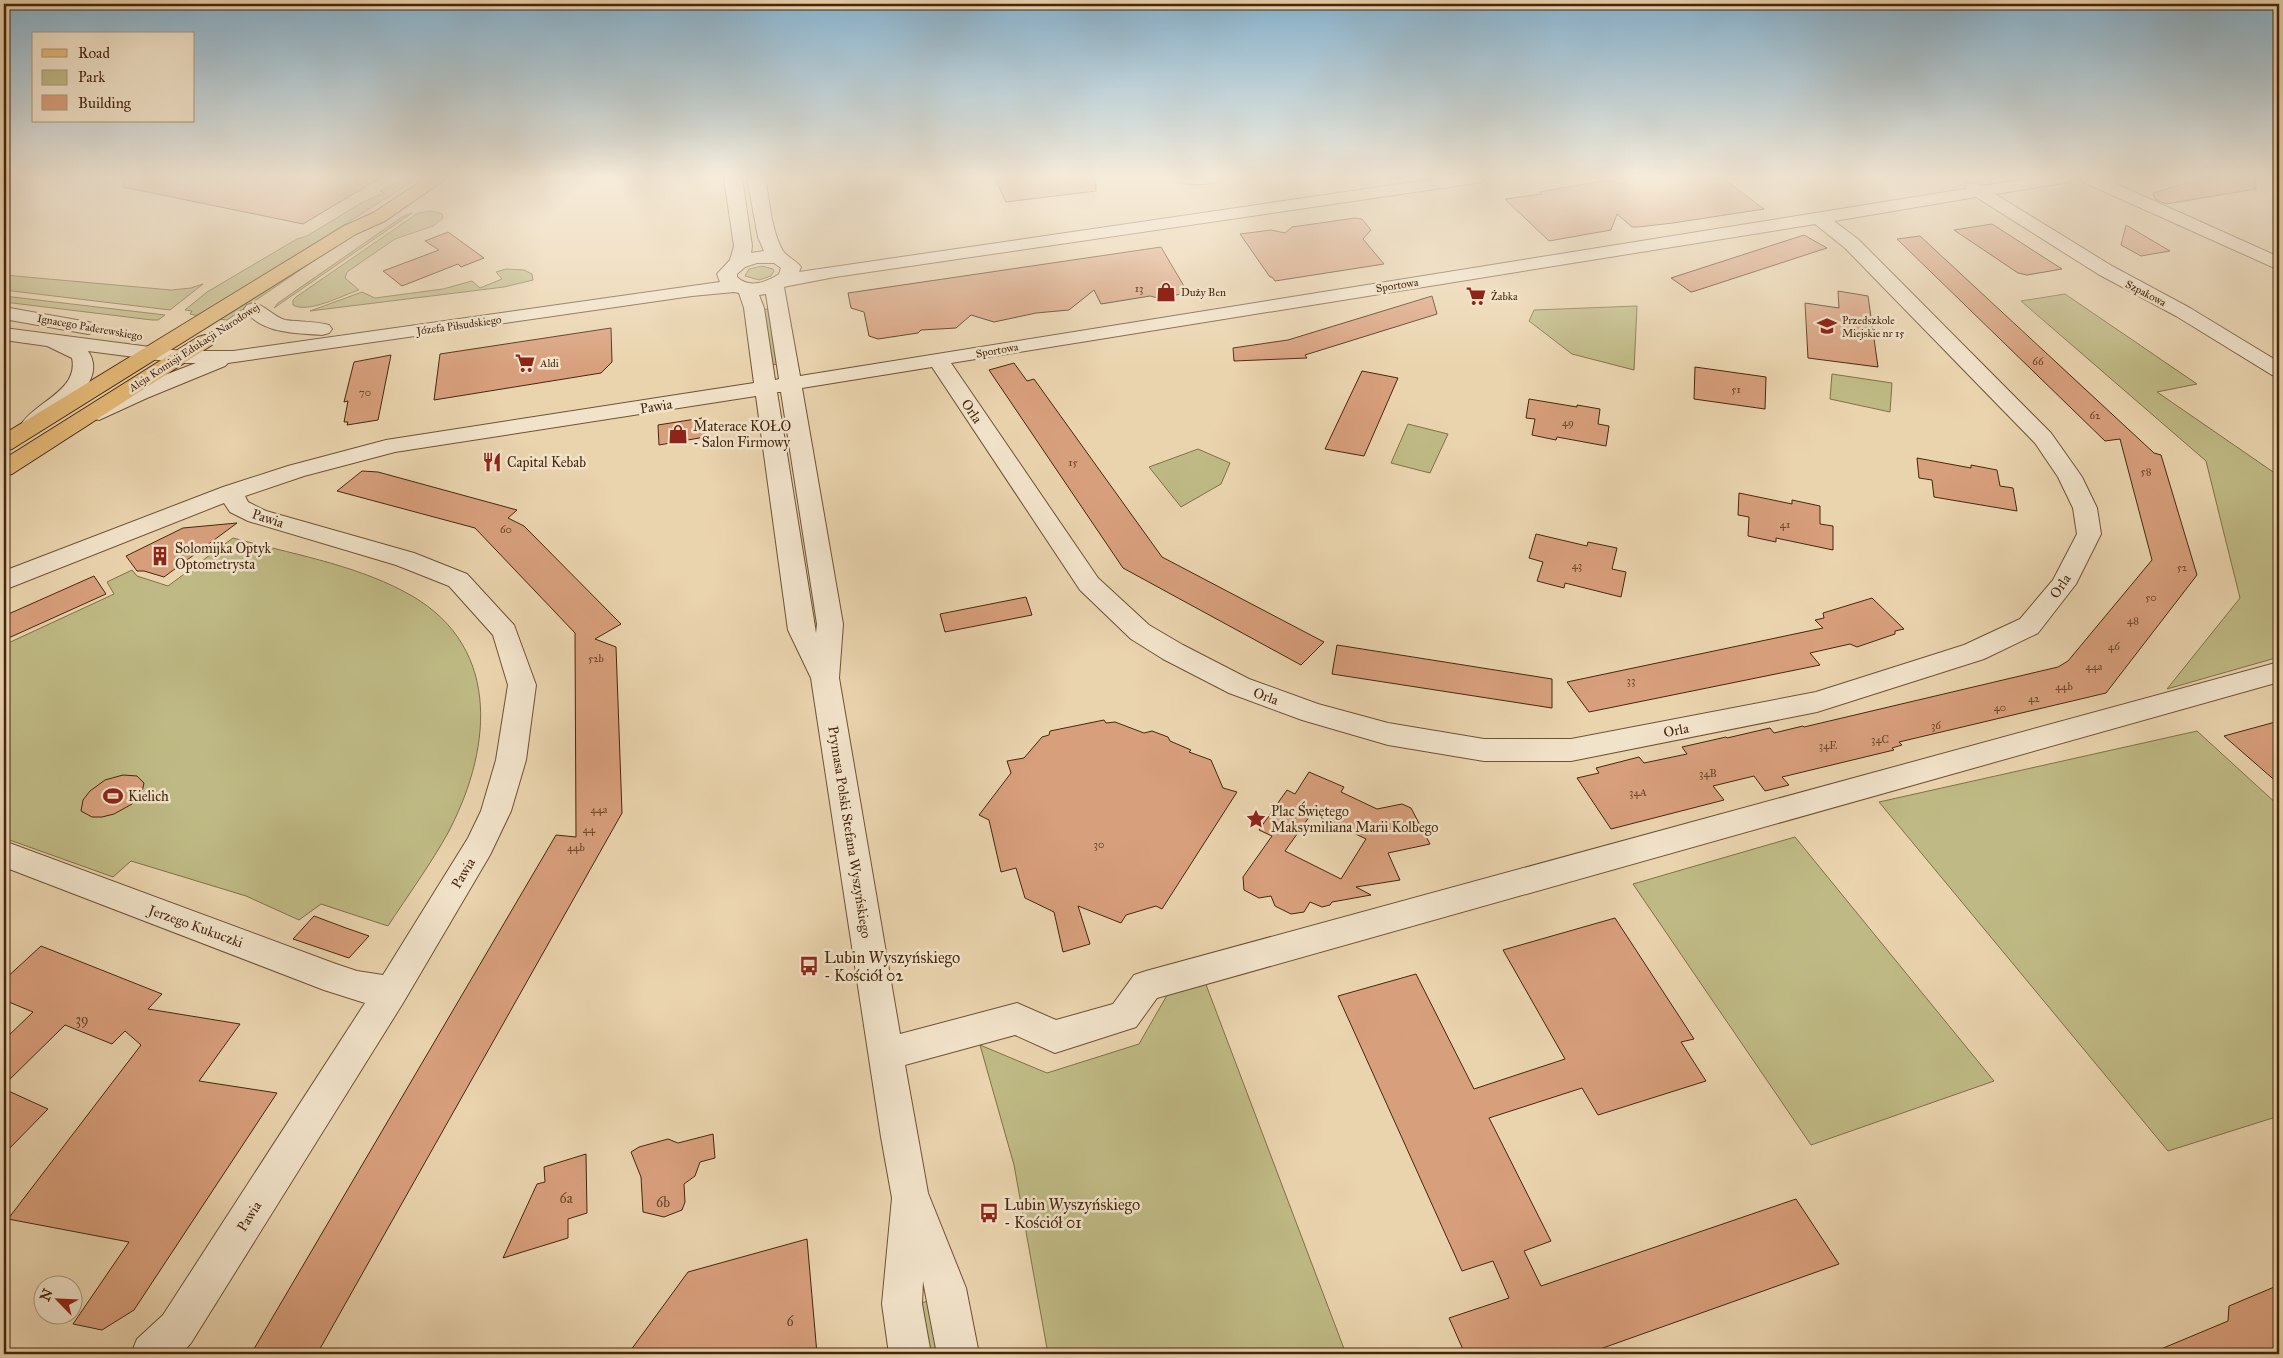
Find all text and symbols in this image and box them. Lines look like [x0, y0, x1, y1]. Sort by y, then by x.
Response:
legend [32, 32, 195, 122]
text: Road [78, 44, 110, 62]
text: Park [78, 68, 105, 86]
text: Building [78, 94, 132, 112]
street label: Sportowa [1375, 276, 1420, 295]
street label: Szpakowa [2123, 278, 2169, 309]
shop icon: Duży Ben [1155, 281, 1177, 303]
house number: 13 [1135, 282, 1143, 295]
supermarket icon: Żabka [1465, 285, 1487, 307]
place label: Duży Ben [1181, 286, 1226, 299]
place label: Żabka [1491, 289, 1518, 303]
street label: Aleja Komisji Edukacji Narodowej [126, 300, 262, 395]
street label: Ignacego Paderewskiego [36, 312, 144, 343]
street label: Józefa Piłsudskiego [415, 313, 503, 339]
place label: Przedszkole Miejskie nr 15 [1842, 314, 1904, 340]
school or university icon: Przedszkole Miejskie nr 15 [1816, 315, 1838, 337]
street label: Sportowa [975, 340, 1020, 361]
supermarket icon: Aldi [514, 352, 536, 374]
house number: 66 [2032, 355, 2044, 368]
place label: Aldi [539, 357, 559, 370]
house number: 51 [1731, 383, 1741, 396]
house number: 70 [359, 386, 371, 399]
street label: Pawia [639, 396, 674, 417]
street label: Orla [957, 396, 986, 427]
house number: 62 [2089, 409, 2101, 422]
house number: 49 [1562, 416, 1574, 429]
place label: Materace KOŁO - Salon Firmowy [693, 418, 791, 451]
shop icon: Materace KOŁO - Salon Firmowy [667, 423, 689, 445]
restaurant icon: Capital Kebab [481, 451, 503, 473]
place label: Capital Kebab [507, 454, 586, 471]
house number: 15 [1068, 456, 1078, 469]
house number: 58 [2141, 465, 2152, 478]
street label: Pawia [250, 505, 286, 532]
house number: 41 [1780, 518, 1790, 531]
house number: 60 [500, 523, 512, 536]
place label: Solomijka Optyk Optometrysta [175, 540, 271, 573]
building icon: Solomijka Optyk Optometrysta [149, 545, 171, 567]
house number: 43 [1572, 559, 1582, 572]
house number: 52 [2177, 561, 2188, 574]
street label: Orla [2046, 571, 2075, 602]
house number: 50 [2145, 591, 2157, 604]
house number: 48 [2127, 614, 2139, 627]
house number: 46 [2108, 640, 2120, 653]
house number: 52b [588, 652, 604, 665]
house number: 44a [2086, 660, 2103, 673]
house number: 33 [1627, 674, 1635, 687]
house number: 44b [2055, 680, 2073, 693]
street label: Orla [1251, 684, 1281, 709]
house number: 42 [2028, 692, 2040, 705]
house number: 40 [1994, 701, 2006, 714]
house number: 36 [1931, 719, 1941, 732]
street label: Orla [1662, 720, 1690, 741]
street label: Prymasa Polski Stefana Wyszyńskiego [824, 725, 875, 939]
house number: 34C [1871, 733, 1889, 746]
house number: 34E [1819, 739, 1837, 752]
house number: 34B [1699, 767, 1717, 780]
sports icon: Kielich [102, 785, 124, 807]
house number: 34A [1629, 786, 1648, 799]
place label: Kielich [128, 788, 169, 805]
place label: Plac Świętego Maksymiliana Marii Kolbego [1271, 801, 1438, 836]
house number: 44a [591, 803, 608, 816]
place icon: Plac Świętego Maksymiliana Marii Kolbego [1245, 808, 1267, 830]
house number: 44 [583, 823, 596, 836]
house number: 30 [1094, 838, 1104, 851]
house number: 44b [567, 841, 585, 854]
street label: Pawia [448, 855, 479, 892]
street label: Jerzego Kukuczki [144, 901, 246, 952]
place label: Lubin Wyszyńskiego - Kościół 02 [824, 948, 960, 985]
bus stop icon: Lubin Wyszyńskiego - Kościół 02 [798, 955, 820, 977]
house number: 39 [75, 1011, 89, 1028]
house number: 6a [559, 1190, 573, 1207]
house number: 6b [656, 1194, 670, 1211]
place label: Lubin Wyszyńskiego - Kościół 01 [1004, 1195, 1140, 1232]
street label: Pawia [234, 1198, 265, 1235]
bus stop icon: Lubin Wyszyńskiego - Kościół 01 [978, 1202, 1000, 1224]
north arrow [32, 1276, 82, 1326]
text: N [36, 1286, 57, 1304]
house number: 6 [786, 1313, 794, 1330]

